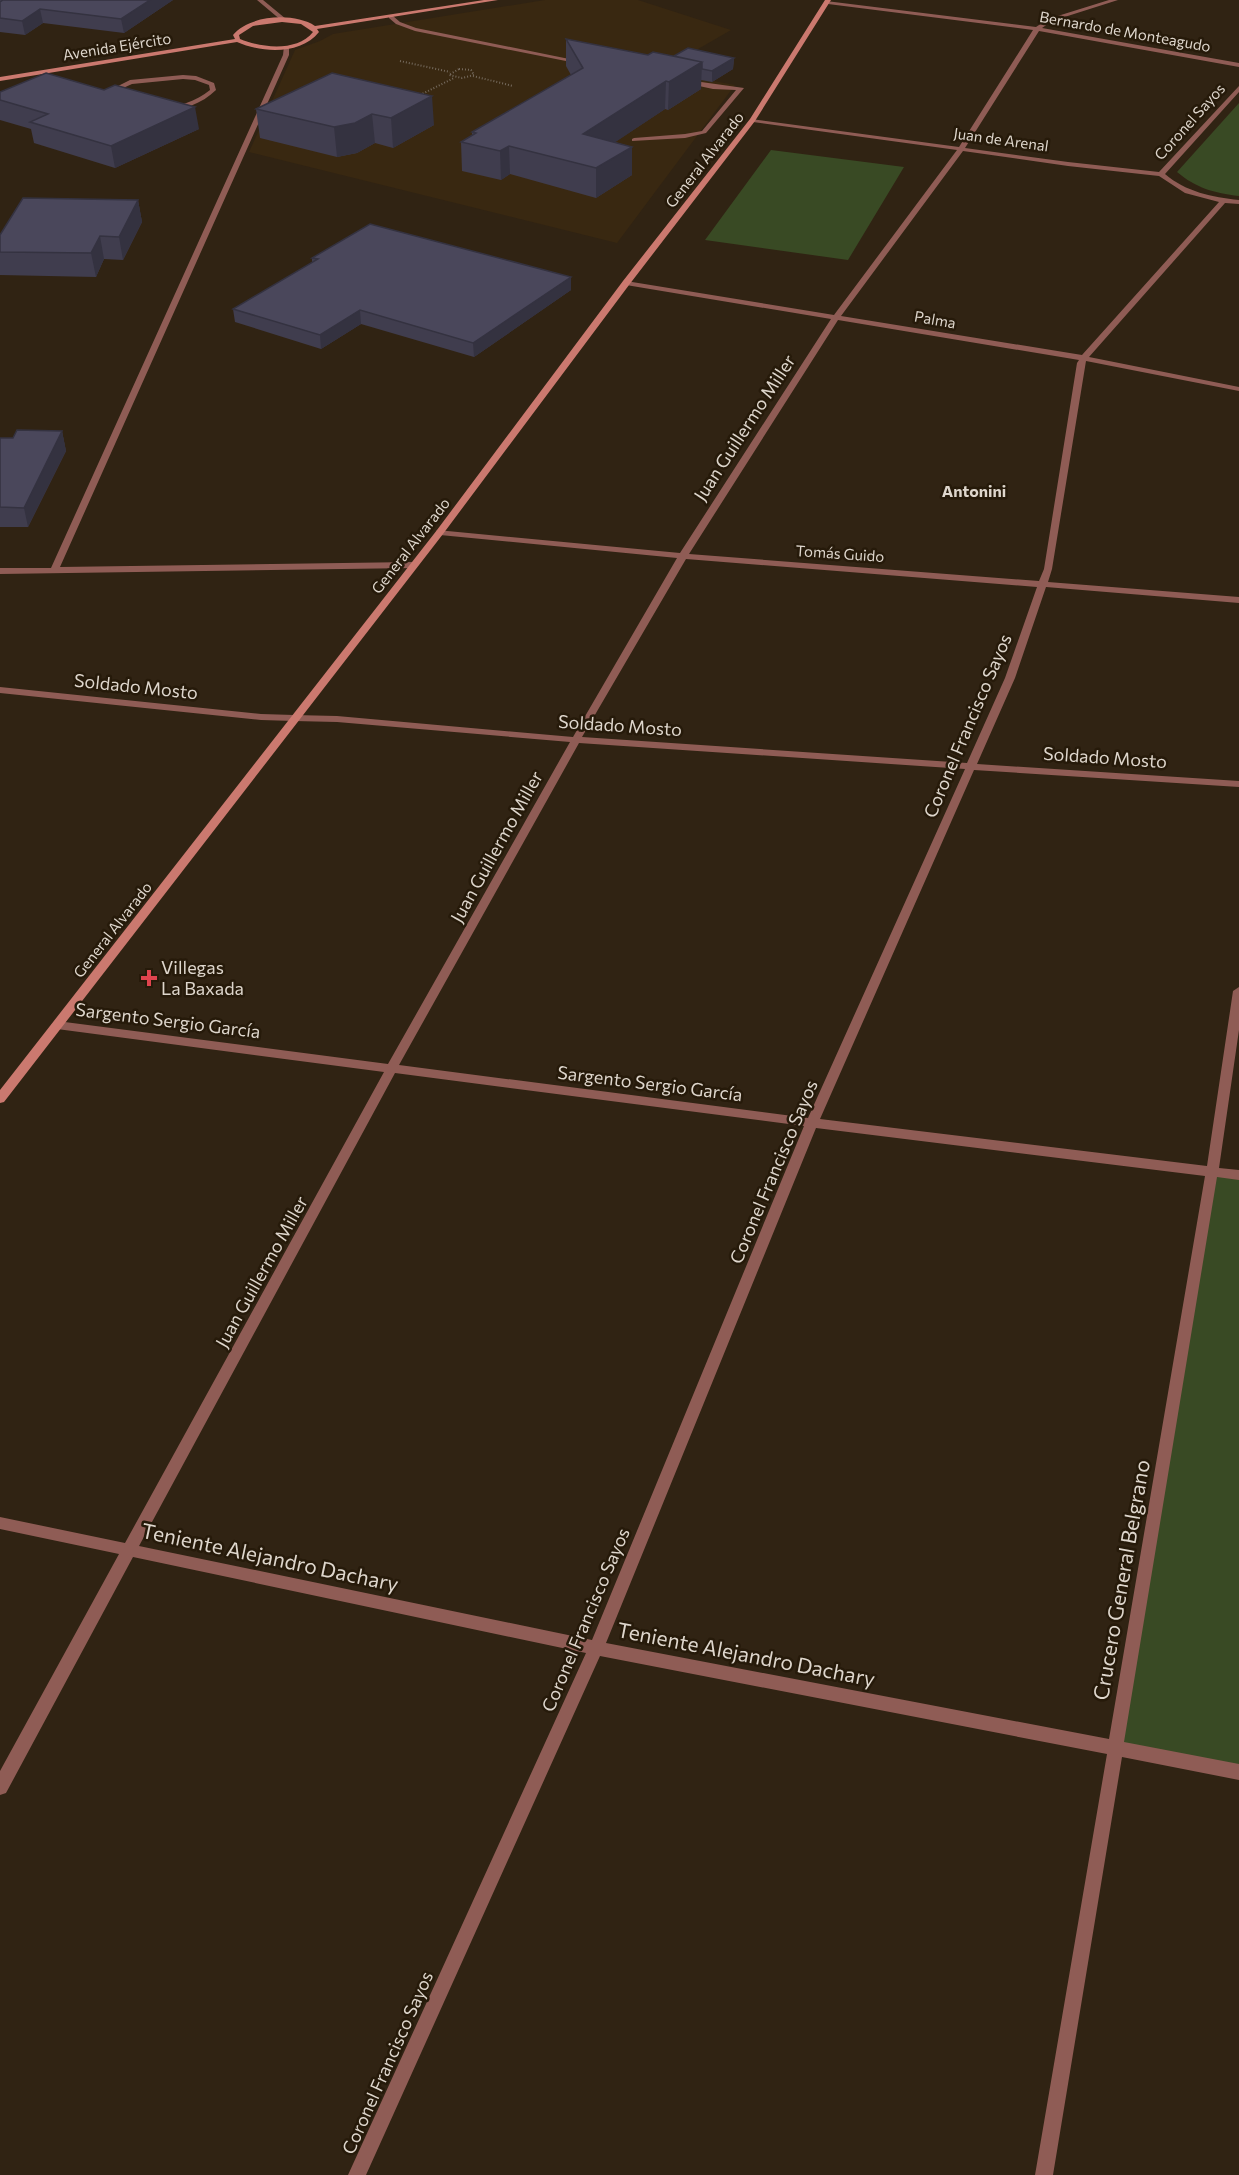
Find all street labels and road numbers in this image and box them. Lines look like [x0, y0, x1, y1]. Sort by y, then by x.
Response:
street label: Bernardo de Monteagudo [1038, 7, 1212, 55]
street label: Avenida Ejército [61, 29, 172, 63]
street label: Coronel Sayos [1150, 79, 1228, 163]
street label: General Alvarado [661, 108, 747, 211]
street label: Juan de Arenal [952, 123, 1050, 155]
street label: Palma [913, 307, 957, 332]
street label: Juan Guillermo Miller [689, 350, 800, 505]
street label: General Alvarado [367, 494, 453, 597]
street label: Tomás Guido [795, 541, 885, 565]
street label: Coronel Francisco Sayos [918, 630, 1016, 821]
street label: Soldado Mosto [73, 669, 199, 703]
street label: Soldado Mosto [557, 710, 683, 740]
street label: Soldado Mosto [1042, 742, 1168, 772]
street label: Juan Guillermo Miller [445, 767, 547, 926]
street label: General Alvarado [69, 878, 155, 981]
street label: Sargento Sergio García [74, 998, 262, 1042]
street label: Sargento Sergio García [556, 1061, 744, 1105]
street label: Coronel Francisco Sayos [724, 1076, 822, 1267]
street label: Juan Guillermo Miller [210, 1192, 312, 1351]
street label: Crucero General Belgrano [1087, 1458, 1154, 1702]
street label: Teniente Alejandro Dachary [140, 1517, 401, 1596]
street label: Coronel Francisco Sayos [536, 1524, 634, 1715]
street label: Teniente Alejandro Dachary [615, 1616, 877, 1691]
street label: Coronel Francisco Sayos [337, 1968, 437, 2157]

